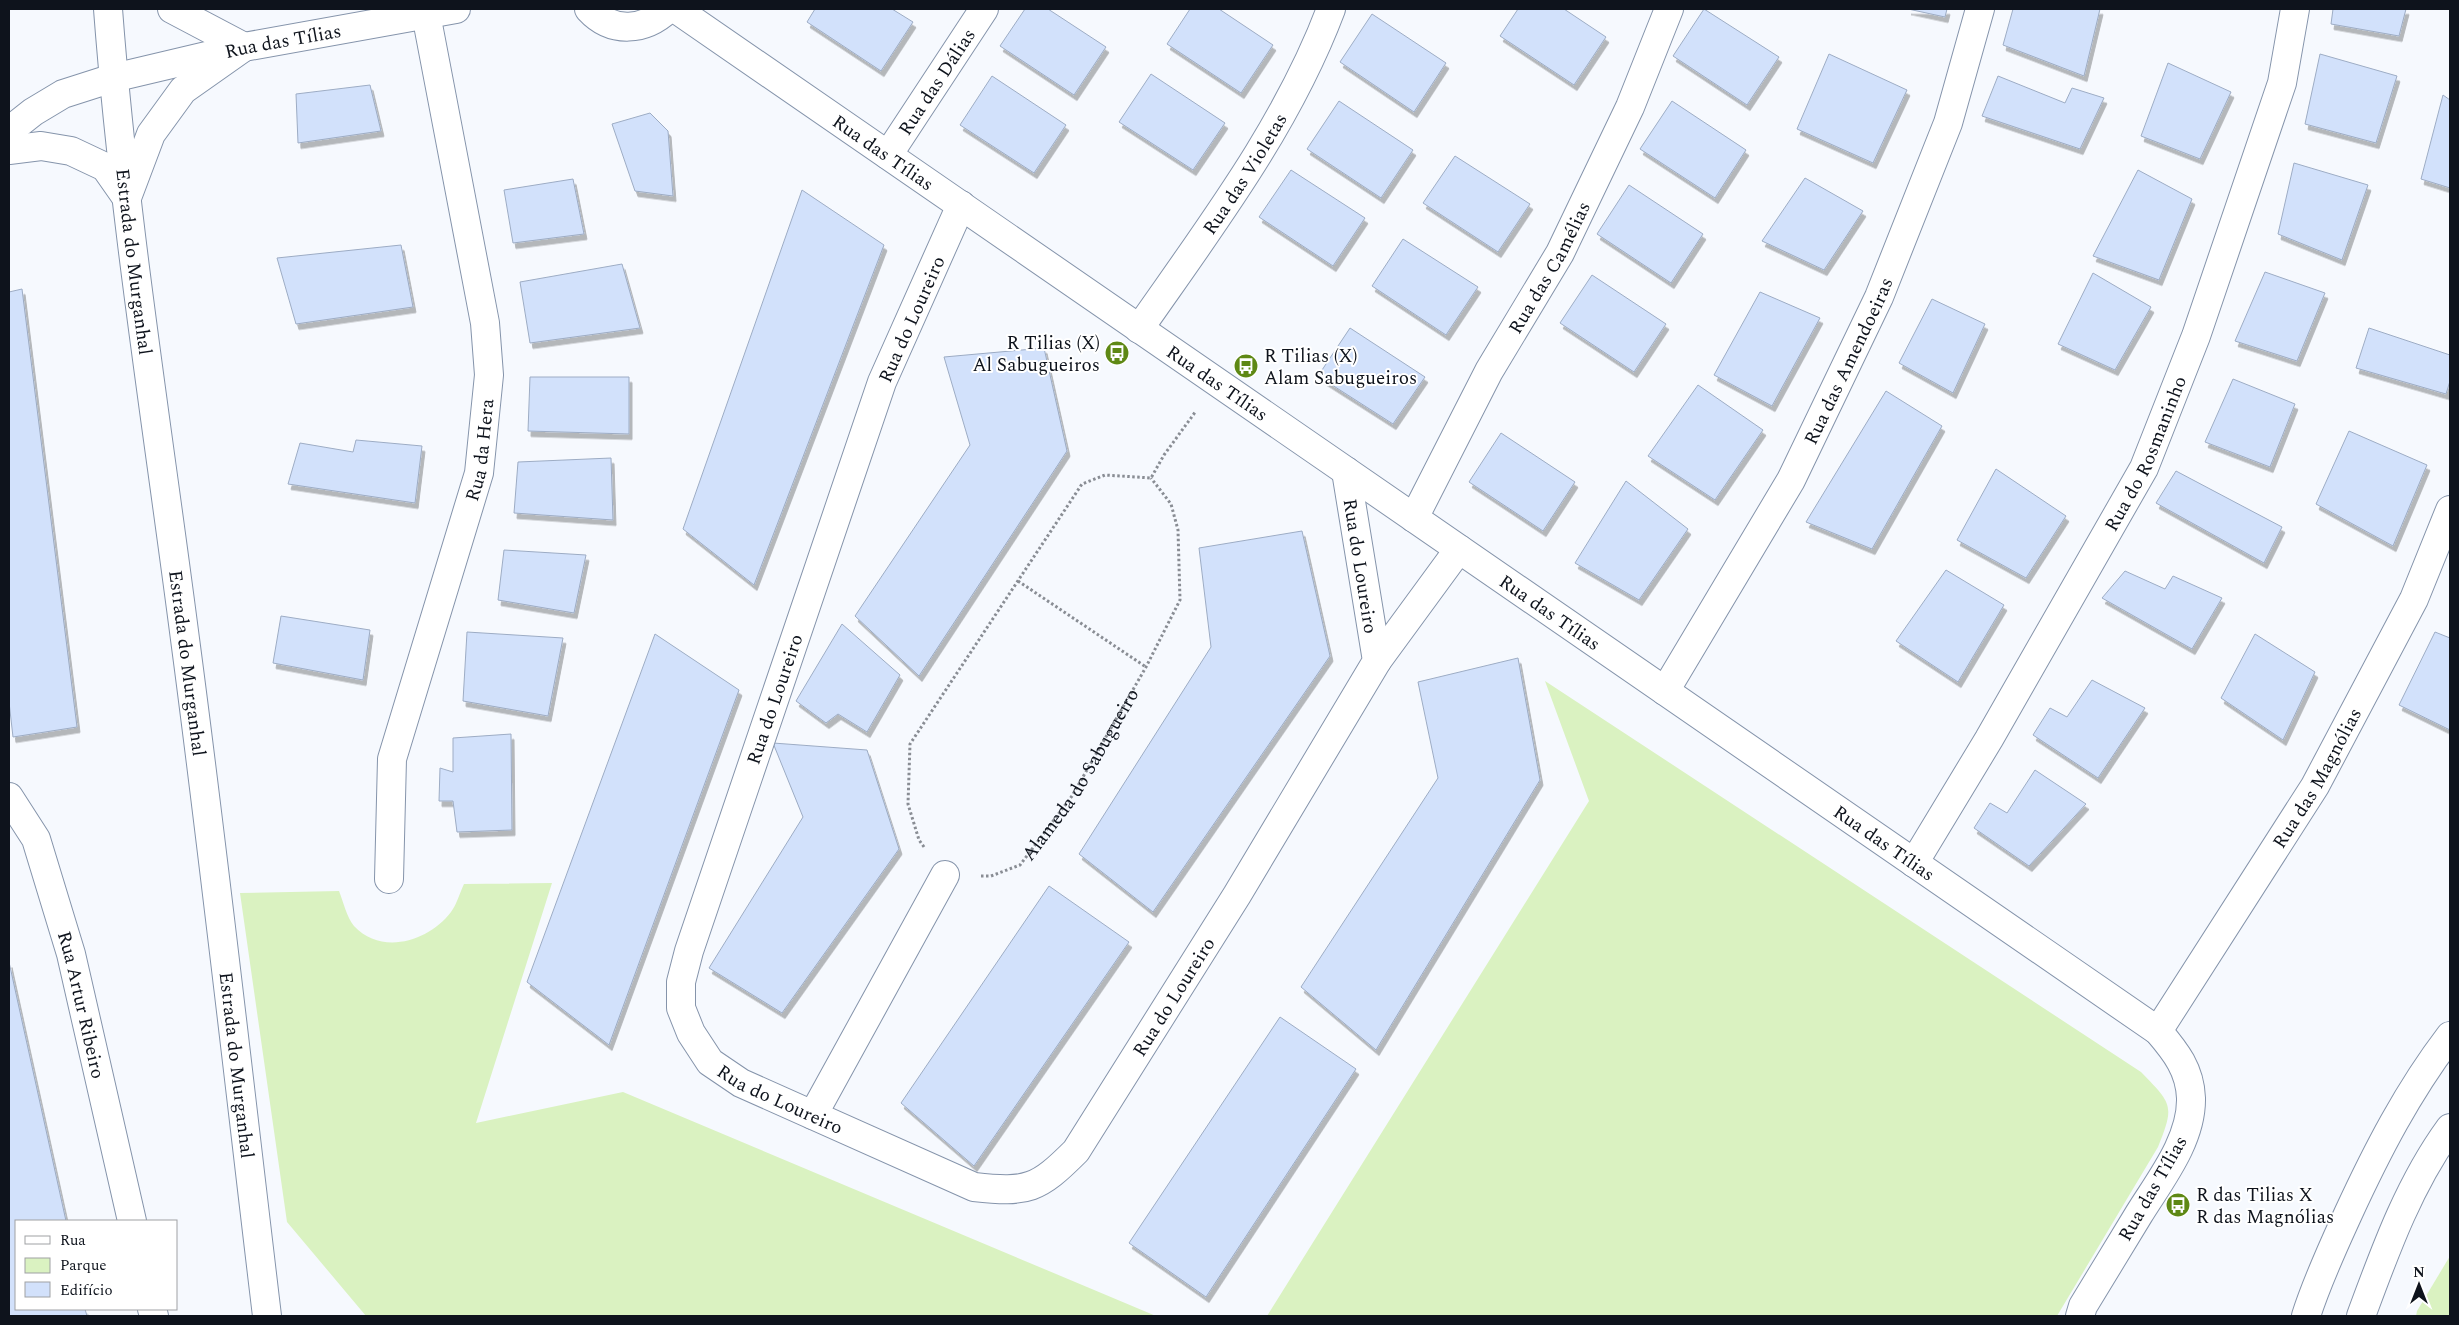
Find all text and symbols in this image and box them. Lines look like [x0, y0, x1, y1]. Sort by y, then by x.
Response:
street label: Rua das Tílias [222, 17, 344, 67]
street label: Rua das Dálias [892, 23, 984, 142]
street label: Rua das Tílias [826, 108, 939, 199]
street label: Rua das Violetas [1196, 108, 1295, 241]
street label: Estrada do Murganhal [107, 167, 159, 357]
street label: Rua das Camélias [1502, 197, 1599, 340]
street label: Rua do Loureiro [871, 251, 953, 388]
street label: Rua das Amendoeiras [1797, 273, 1901, 450]
place label: R Tilias (X) Al Sabugueiros [972, 329, 1100, 380]
street label: Rua das Tílias [1160, 338, 1274, 429]
bus stop icon: R Tilias (X) Al Sabugueiros [1104, 340, 1130, 366]
place label: R Tilias (X) Alam Sabugueiros [1264, 342, 1417, 393]
bus stop icon: R Tilias (X) Alam Sabugueiros [1233, 353, 1259, 379]
street label: Rua do Rosmaninho [2098, 372, 2195, 537]
street label: Rua da Hera [458, 397, 503, 505]
street label: Rua do Loureiro [1335, 497, 1385, 636]
street label: Estrada do Murganhal [160, 568, 213, 758]
street label: Rua das Tílias [1493, 568, 1606, 659]
street label: Rua do Loureiro [740, 630, 811, 769]
street label: Alameda do Sabugueiro [1015, 683, 1147, 867]
street label: Rua das Magnólias [2266, 703, 2370, 854]
street label: Rua das Tílias [1827, 798, 1940, 889]
street label: Rua Artur Ribeiro [49, 928, 112, 1082]
street label: Rua do Loureiro [1126, 932, 1223, 1063]
street label: Estrada do Murganhal [211, 970, 261, 1160]
street label: Rua do Loureiro [711, 1058, 847, 1143]
street label: Rua das Tílias [2111, 1130, 2195, 1247]
place label: R das Tilias X R das Magnólias [2196, 1181, 2334, 1232]
bus stop icon: R das Tilias X R das Magnólias [2165, 1192, 2191, 1218]
legend [15, 1220, 178, 1310]
text: Rua [60, 1229, 86, 1252]
text: Parque [60, 1254, 107, 1277]
north arrow [2394, 1260, 2444, 1310]
text: N [2413, 1262, 2425, 1283]
text: Edifício [60, 1279, 113, 1302]

